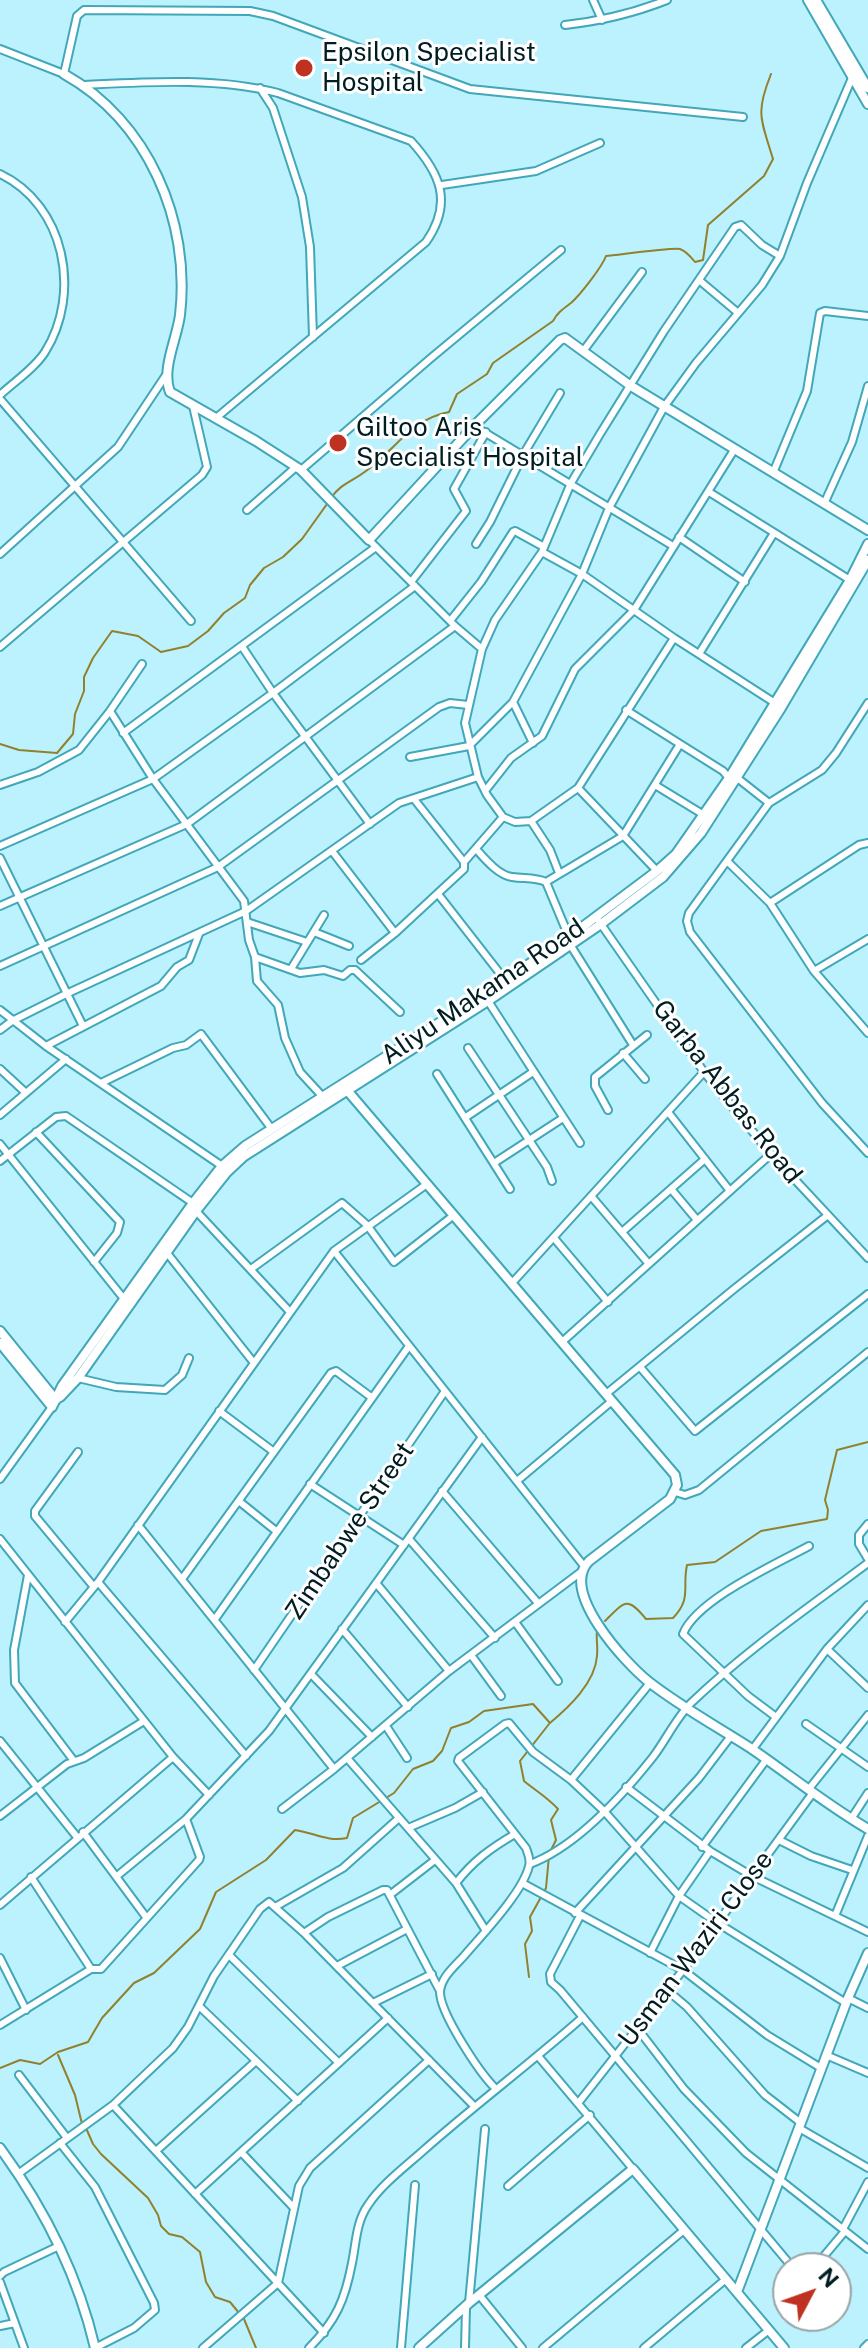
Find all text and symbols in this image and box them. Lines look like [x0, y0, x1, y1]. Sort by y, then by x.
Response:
place label: Epsilon Specialist Hospital [322, 37, 536, 98]
marker: Epsilon Specialist Hospital [293, 57, 315, 79]
place label: Giltoo Aris Specialist Hospital [356, 412, 584, 474]
marker: Giltoo Aris Specialist Hospital [327, 432, 349, 454]
street label: Aliyu Makama Road [375, 912, 591, 1072]
street label: Garba Abbas Road [646, 994, 808, 1190]
street label: Zimbabwe Street [279, 1436, 421, 1626]
street label: Usman Waziri Close [612, 1845, 780, 2053]
north arrow [772, 2252, 852, 2332]
text: N [813, 2263, 844, 2293]

